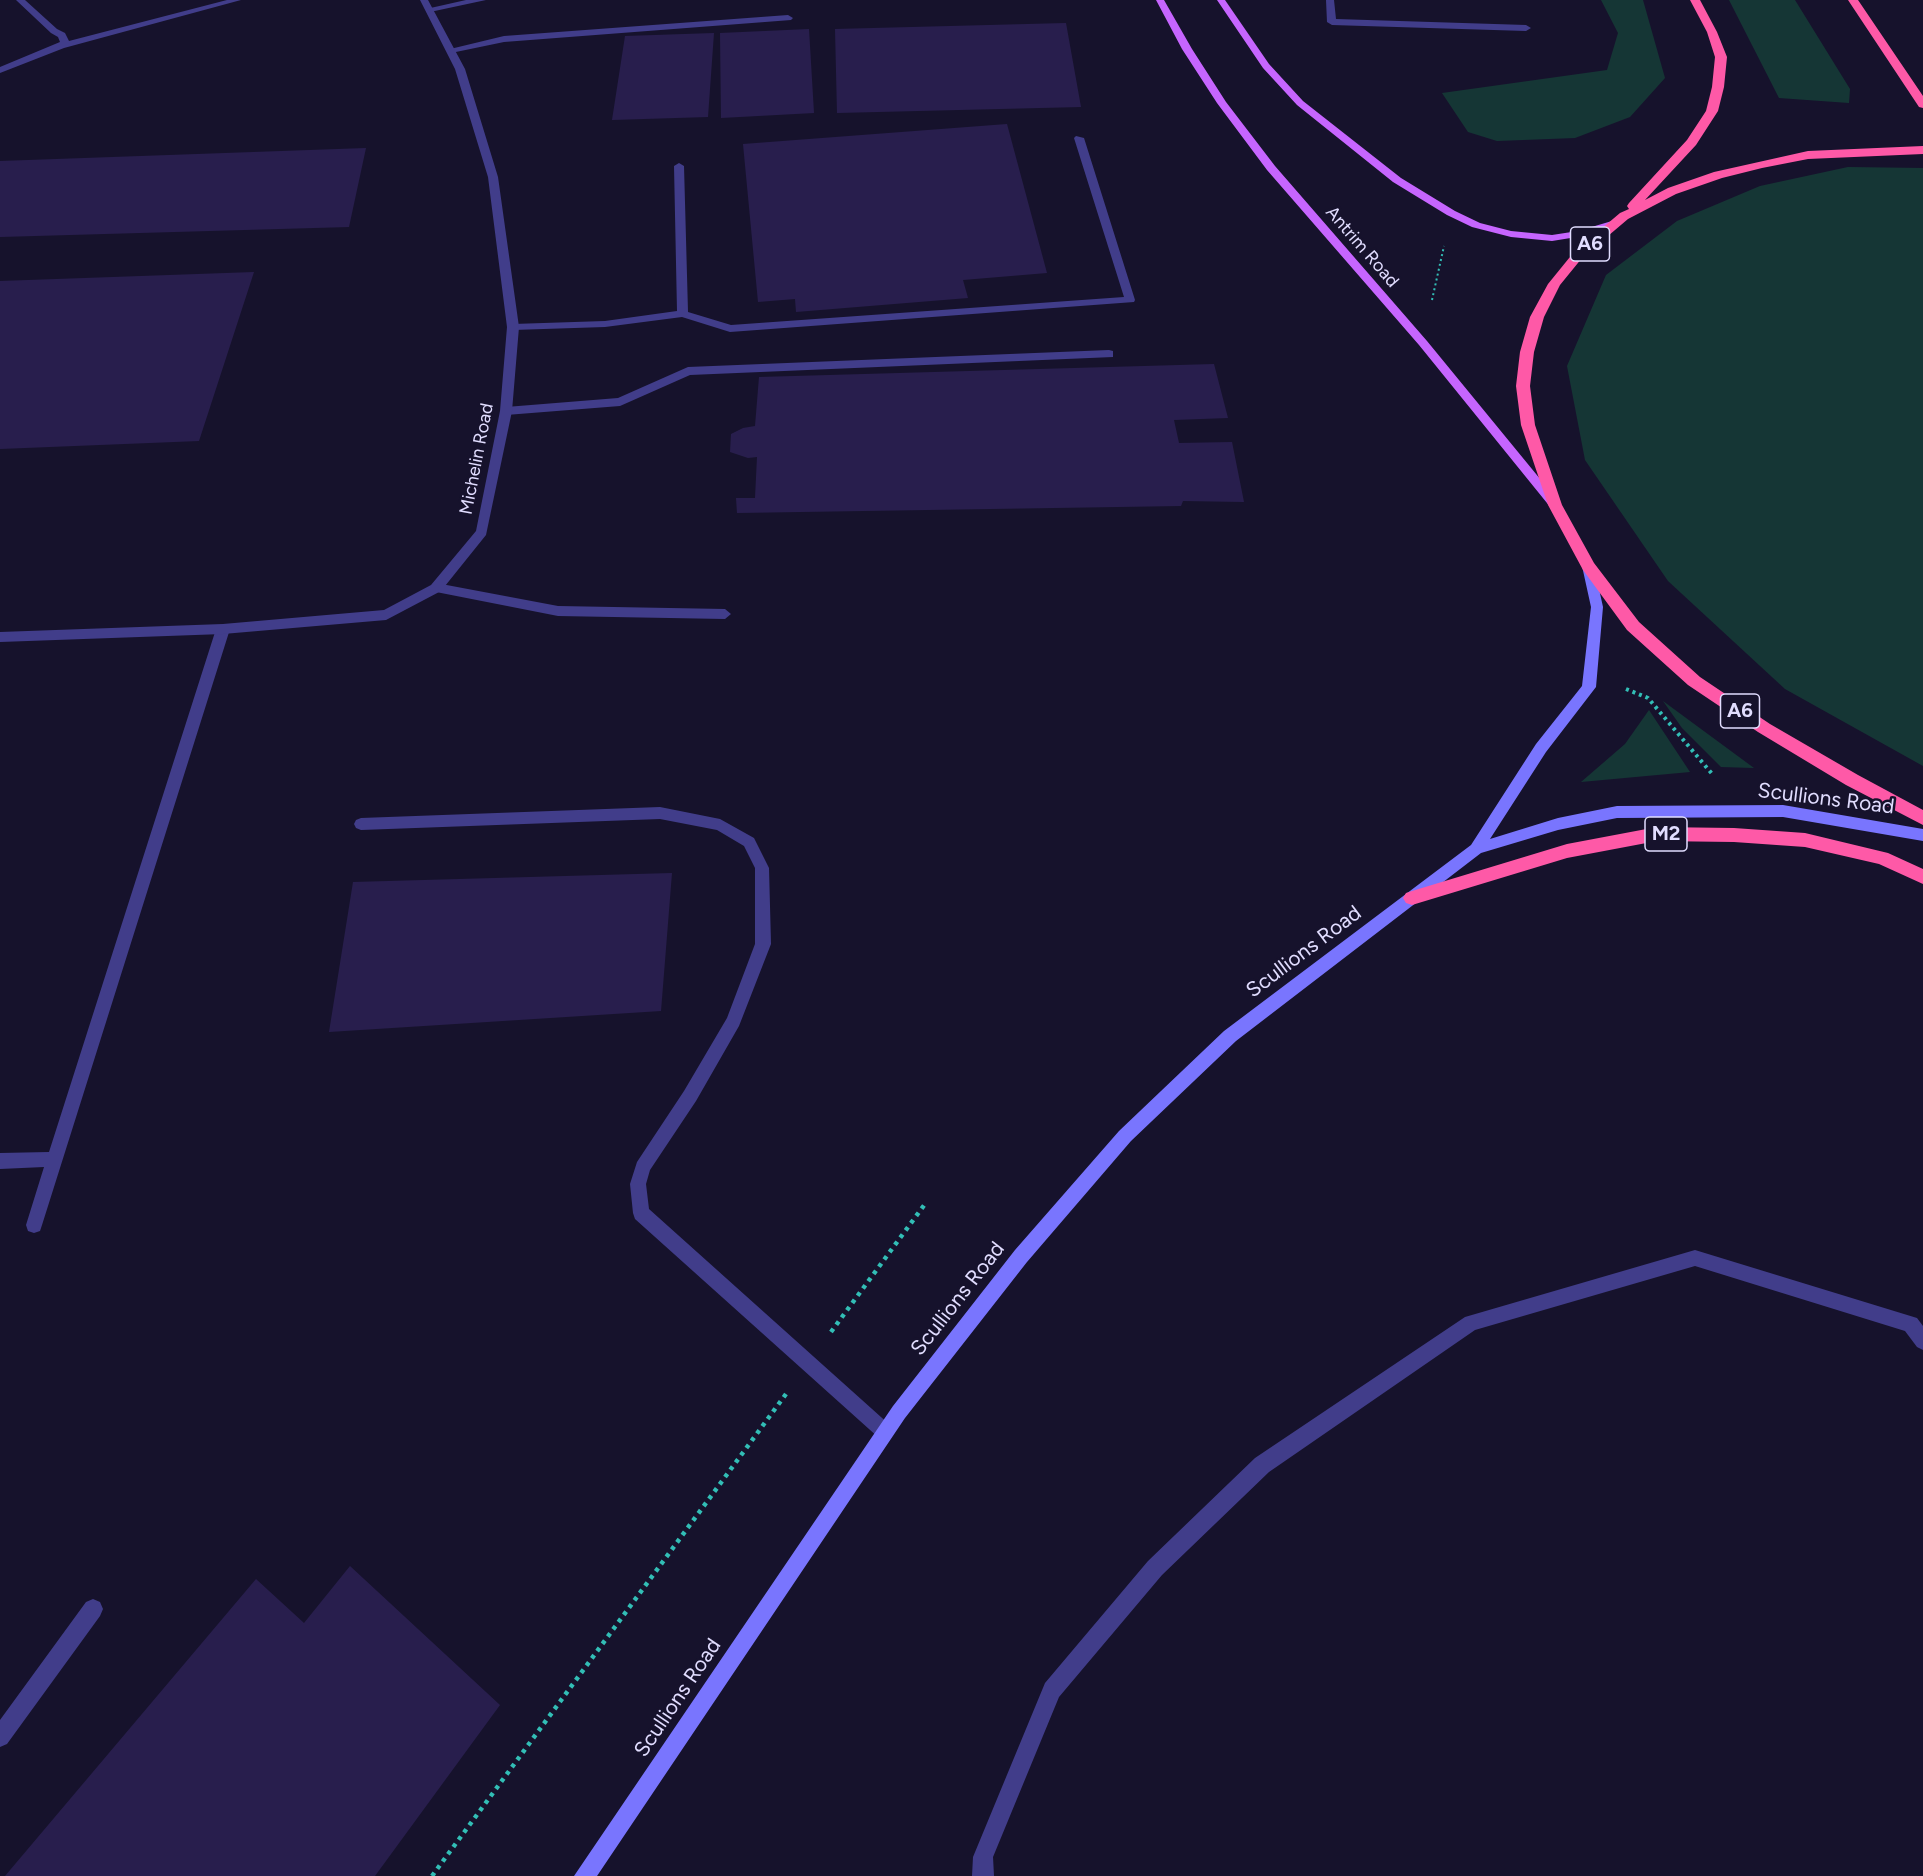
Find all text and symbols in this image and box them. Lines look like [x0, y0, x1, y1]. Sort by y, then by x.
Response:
street label: Antrim Road [1321, 202, 1403, 292]
road number: A6 [1570, 227, 1610, 261]
street label: Michelin Road [456, 401, 498, 517]
road number: A6 [1720, 694, 1760, 728]
street label: Scullions Road [1756, 778, 1896, 820]
road number: M2 [1645, 817, 1687, 851]
street label: Scullions Road [1242, 901, 1366, 1003]
street label: Scullions Road [906, 1237, 1010, 1361]
street label: Scullions Road [629, 1634, 727, 1762]

